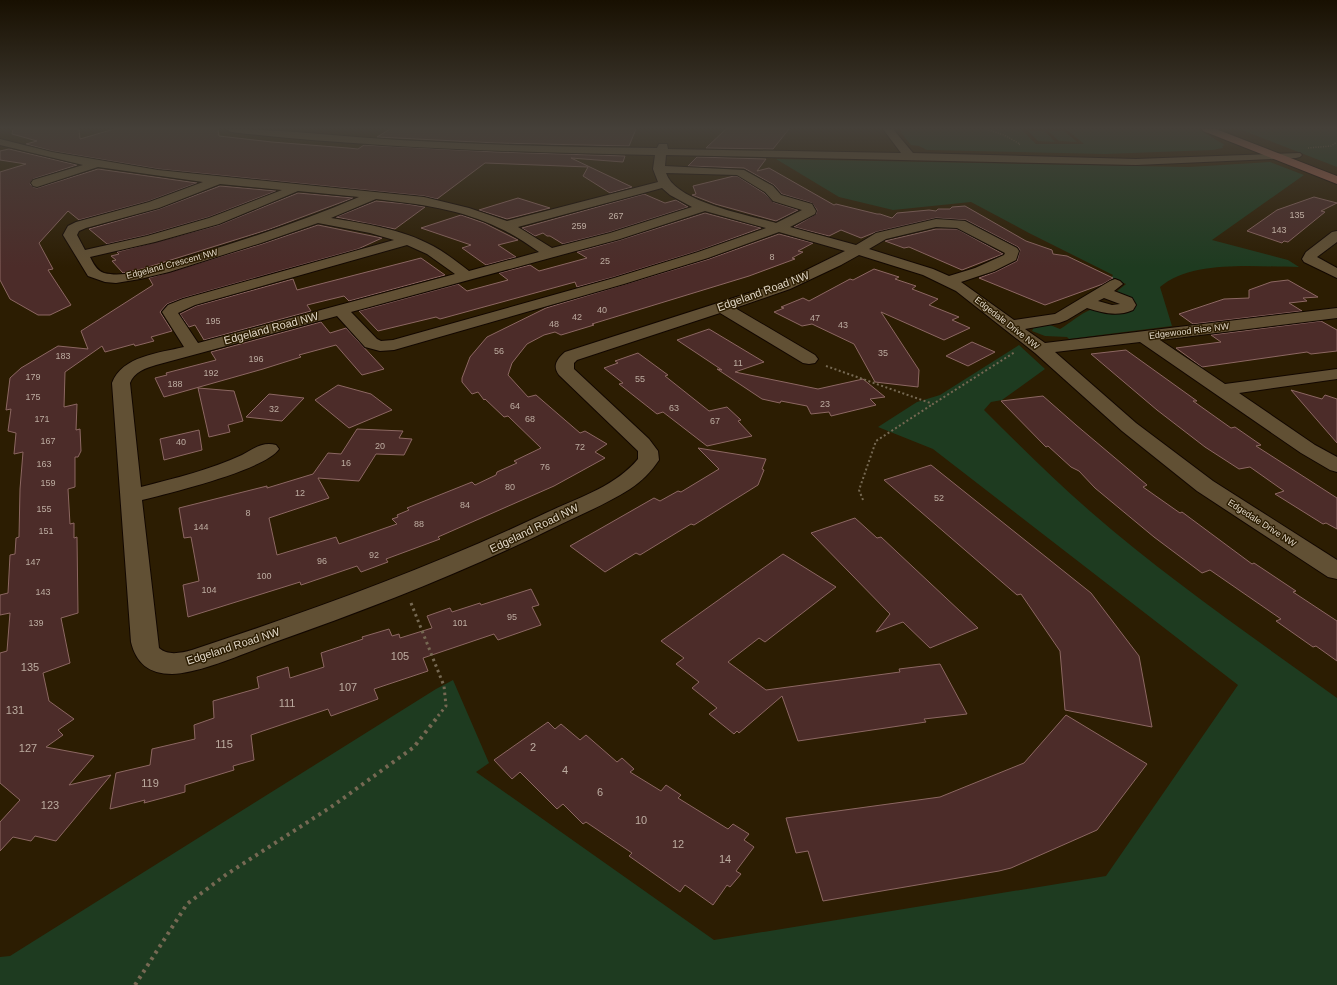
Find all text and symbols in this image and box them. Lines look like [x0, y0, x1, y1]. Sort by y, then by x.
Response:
house number: 135 [1289, 210, 1305, 220]
house number: 267 [608, 211, 624, 221]
house number: 259 [571, 221, 587, 231]
house number: 143 [1271, 225, 1287, 235]
street label: Edgeland Crescent NW [125, 247, 219, 281]
house number: 8 [769, 252, 775, 262]
house number: 25 [600, 256, 610, 266]
street label: Edgeland Road NW [715, 269, 811, 313]
street label: Edgedale Drive NW [973, 295, 1042, 352]
house number: 40 [597, 305, 607, 315]
street label: Edgeland Road NW [222, 309, 320, 346]
house number: 42 [572, 312, 582, 322]
house number: 47 [810, 313, 820, 323]
house number: 195 [205, 316, 221, 326]
house number: 48 [549, 319, 559, 329]
house number: 43 [838, 320, 848, 330]
street label: Edgewood Rise NW [1148, 321, 1230, 341]
house number: 56 [494, 346, 504, 356]
house number: 35 [878, 348, 888, 358]
house number: 183 [55, 351, 71, 361]
house number: 196 [248, 354, 264, 364]
house number: 11 [733, 358, 743, 368]
house number: 192 [203, 368, 219, 378]
house number: 179 [25, 372, 41, 382]
house number: 55 [635, 374, 645, 384]
house number: 188 [167, 379, 183, 389]
house number: 175 [25, 392, 41, 402]
house number: 23 [820, 399, 830, 409]
house number: 64 [510, 401, 520, 411]
house number: 63 [669, 403, 679, 413]
house number: 32 [269, 404, 279, 414]
house number: 171 [34, 414, 50, 424]
house number: 68 [525, 414, 535, 424]
house number: 67 [710, 416, 720, 426]
house number: 167 [40, 436, 56, 446]
house number: 40 [176, 437, 186, 447]
house number: 20 [375, 441, 385, 451]
house number: 72 [575, 442, 585, 452]
house number: 16 [341, 458, 351, 468]
house number: 163 [36, 459, 52, 469]
house number: 76 [540, 462, 550, 472]
house number: 159 [40, 478, 56, 488]
house number: 80 [505, 482, 515, 492]
house number: 12 [295, 488, 305, 498]
house number: 52 [934, 493, 944, 503]
street label: Edgedale Drive NW [1226, 497, 1298, 549]
house number: 84 [460, 500, 470, 510]
street label: Edgeland Road NW [488, 501, 581, 555]
house number: 155 [36, 504, 52, 514]
house number: 8 [245, 508, 251, 518]
house number: 88 [414, 519, 424, 529]
house number: 144 [193, 522, 209, 532]
house number: 151 [38, 526, 54, 536]
house number: 92 [369, 550, 379, 560]
house number: 96 [317, 556, 327, 566]
house number: 147 [25, 557, 41, 567]
house number: 100 [256, 571, 272, 581]
house number: 104 [201, 585, 217, 595]
house number: 143 [35, 587, 51, 597]
house number: 95 [507, 612, 517, 622]
house number: 139 [28, 618, 44, 628]
house number: 101 [452, 618, 468, 628]
street label: Edgeland Road NW [185, 625, 282, 667]
house number: 105 [391, 650, 409, 662]
house number: 135 [21, 661, 39, 673]
house number: 107 [339, 681, 357, 693]
house number: 111 [279, 697, 295, 709]
house number: 131 [6, 704, 24, 716]
house number: 115 [215, 738, 233, 750]
house number: 2 [530, 741, 536, 753]
house number: 127 [19, 742, 37, 754]
house number: 4 [562, 764, 568, 776]
house number: 119 [141, 777, 159, 789]
house number: 6 [597, 786, 603, 798]
house number: 123 [41, 799, 59, 811]
house number: 10 [635, 814, 647, 826]
house number: 12 [672, 838, 684, 850]
house number: 14 [719, 853, 731, 865]

